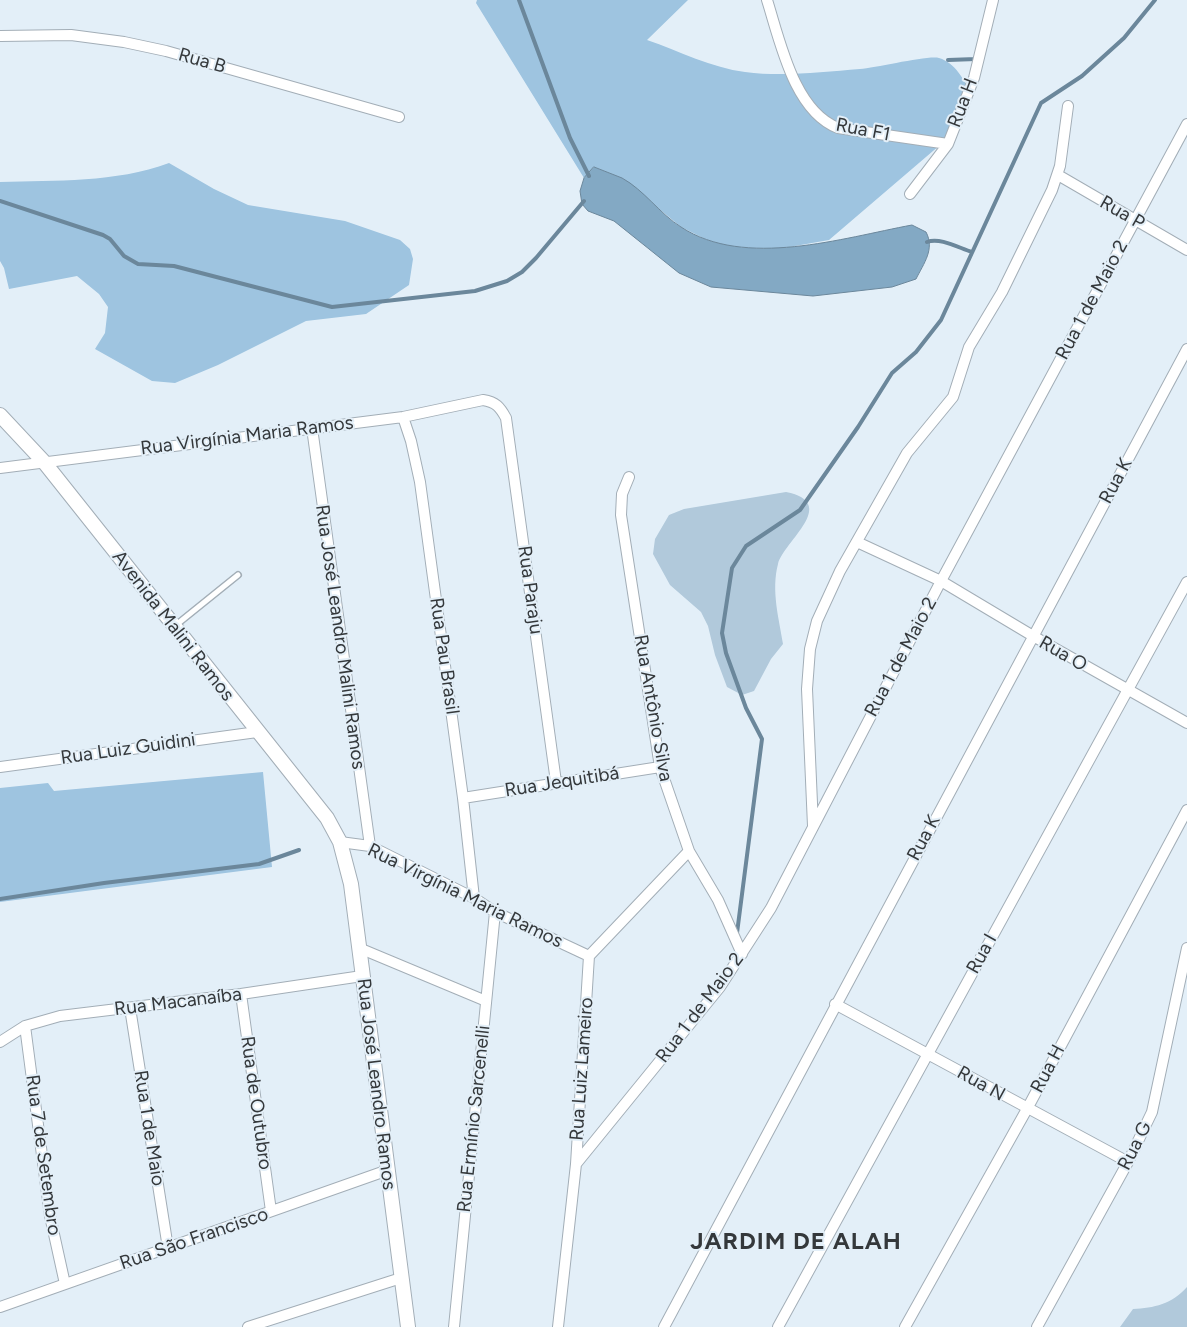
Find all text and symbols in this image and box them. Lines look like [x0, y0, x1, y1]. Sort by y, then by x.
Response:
street label: Rua B [176, 43, 228, 79]
street label: Rua H [943, 75, 983, 131]
street label: Rua F1 [834, 114, 892, 146]
street label: Rua P [1096, 191, 1148, 235]
street label: Rua 1 de Maio 2 [1051, 236, 1133, 364]
street label: Rua Virgínia Maria Ramos [139, 412, 355, 460]
street label: Rua K [1095, 454, 1137, 508]
street label: Rua José Leandro Malini Ramos [310, 503, 370, 771]
street label: Rua Paraju [513, 544, 547, 636]
street label: Avenida Malini Ramos [107, 546, 239, 706]
street label: Rua 1 de Maio 2 [860, 593, 942, 721]
street label: Rua Pau Brasil [425, 596, 463, 716]
street label: Rua O [1035, 631, 1091, 677]
street label: Rua Antônio Silva [629, 633, 677, 783]
street label: Rua Luiz Guidini [59, 728, 197, 770]
street label: Rua Jequitibá [503, 762, 621, 802]
street label: Rua K [903, 811, 945, 865]
street label: Rua Virgínia Maria Ramos [364, 839, 566, 953]
street label: Rua I [962, 930, 1002, 978]
street label: Rua 1 de Maio 2 [651, 948, 749, 1068]
street label: Rua José Leandro Ramos [352, 977, 400, 1191]
street label: Rua Macanaíba [113, 983, 243, 1021]
street label: Rua Luiz Lameiro [566, 997, 598, 1141]
street label: Rua Ermínio Sarcenelli [453, 1024, 495, 1214]
street label: Rua de Outubro [235, 1035, 277, 1171]
street label: Rua H [1026, 1041, 1070, 1097]
street label: Rua N [953, 1062, 1009, 1106]
street label: Rua 1 de Maio [129, 1069, 169, 1187]
street label: Rua 7 de Setembro [20, 1073, 66, 1237]
street label: Rua G [1113, 1118, 1157, 1174]
street label: Rua São Francisco [117, 1203, 271, 1275]
district label: JARDIM DE ALAH [688, 1228, 904, 1256]

